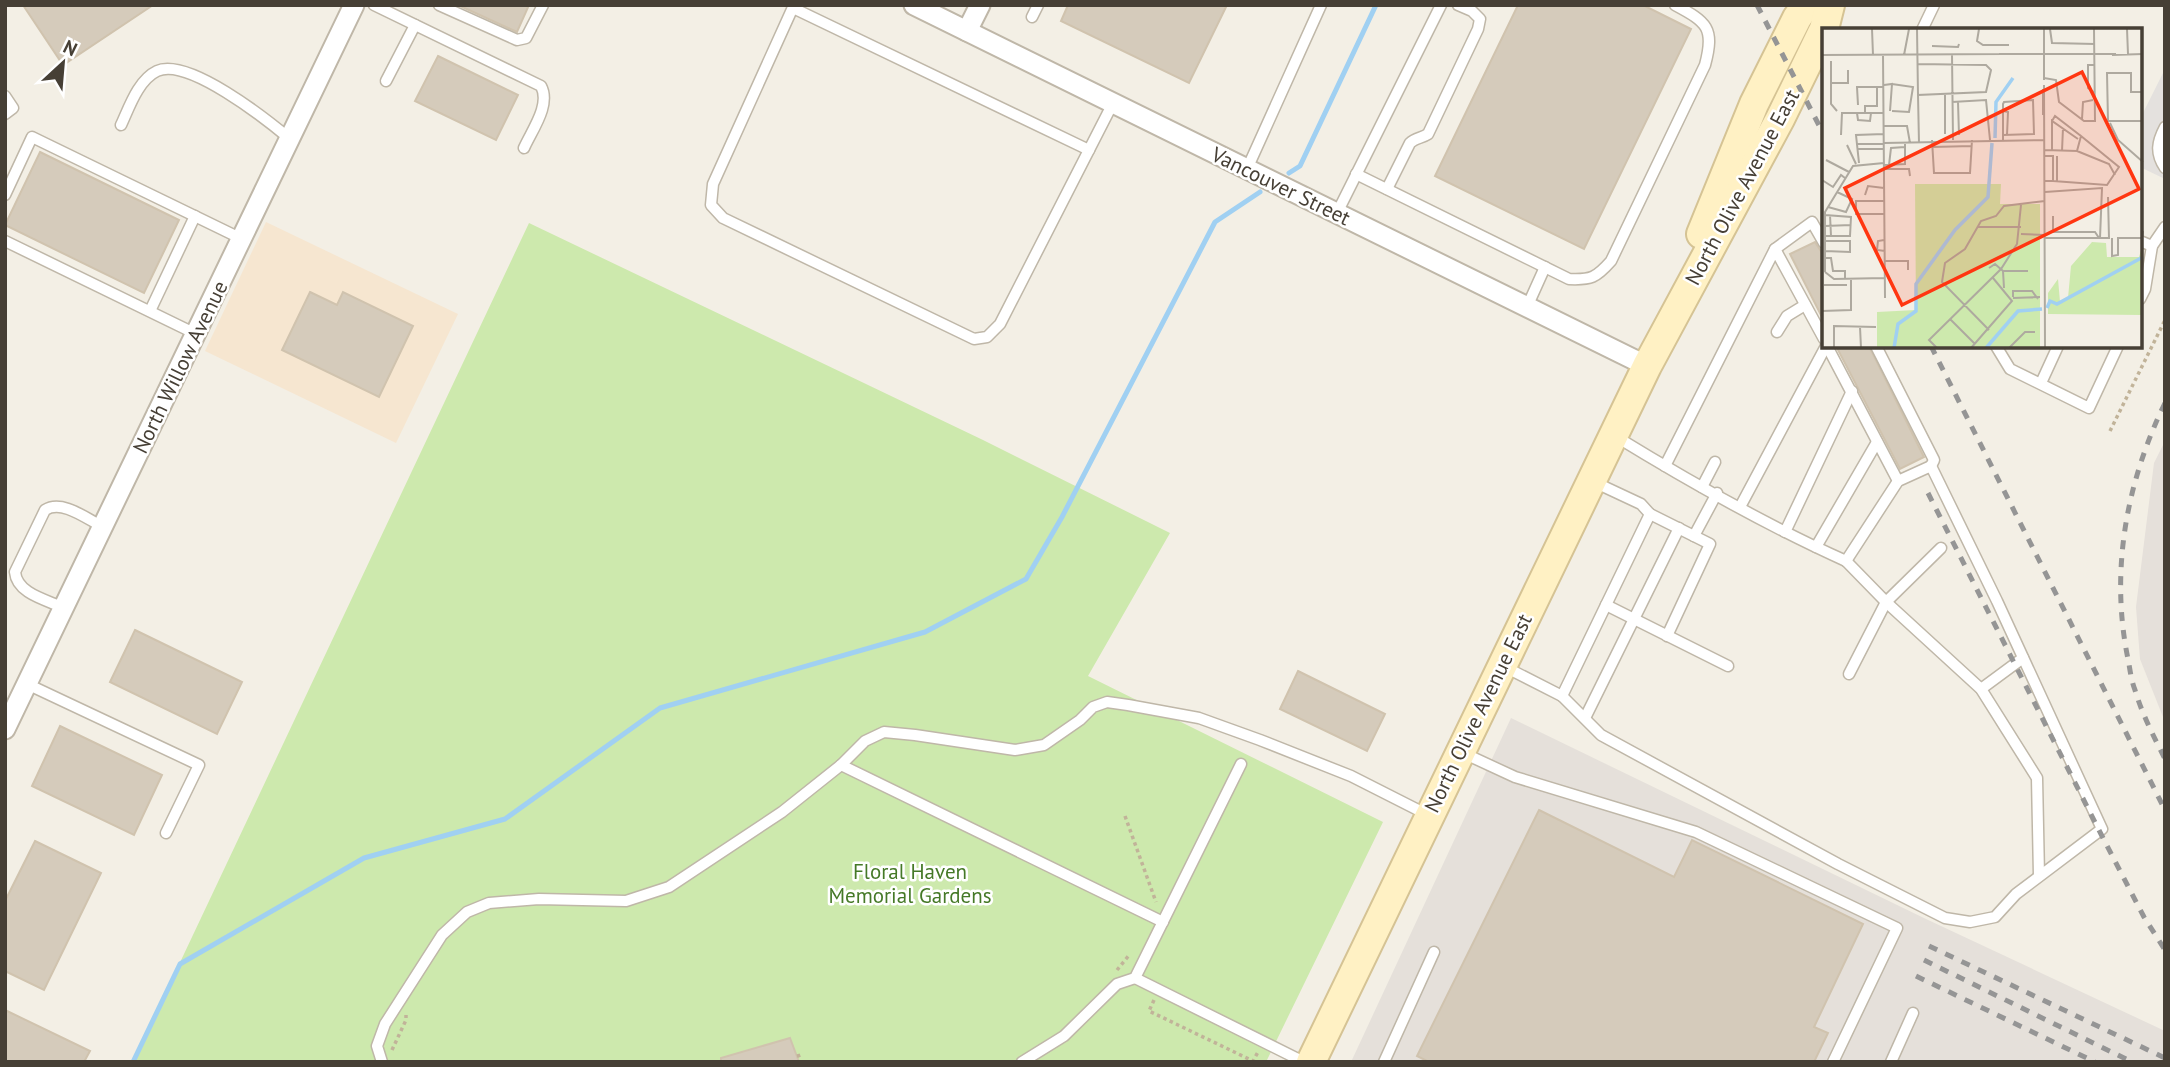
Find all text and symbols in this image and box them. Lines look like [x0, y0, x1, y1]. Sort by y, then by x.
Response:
north arrow [28, 28, 98, 98]
inset map [1822, 28, 2142, 348]
text: N [60, 34, 81, 61]
street label: North Olive Avenue East [1679, 85, 1805, 289]
street label: Vancouver Street [1206, 140, 1355, 231]
street label: North Willow Avenue [126, 276, 234, 458]
street label: North Olive Avenue East [1418, 609, 1538, 817]
park label: Floral Haven Memorial Gardens [828, 858, 992, 909]

